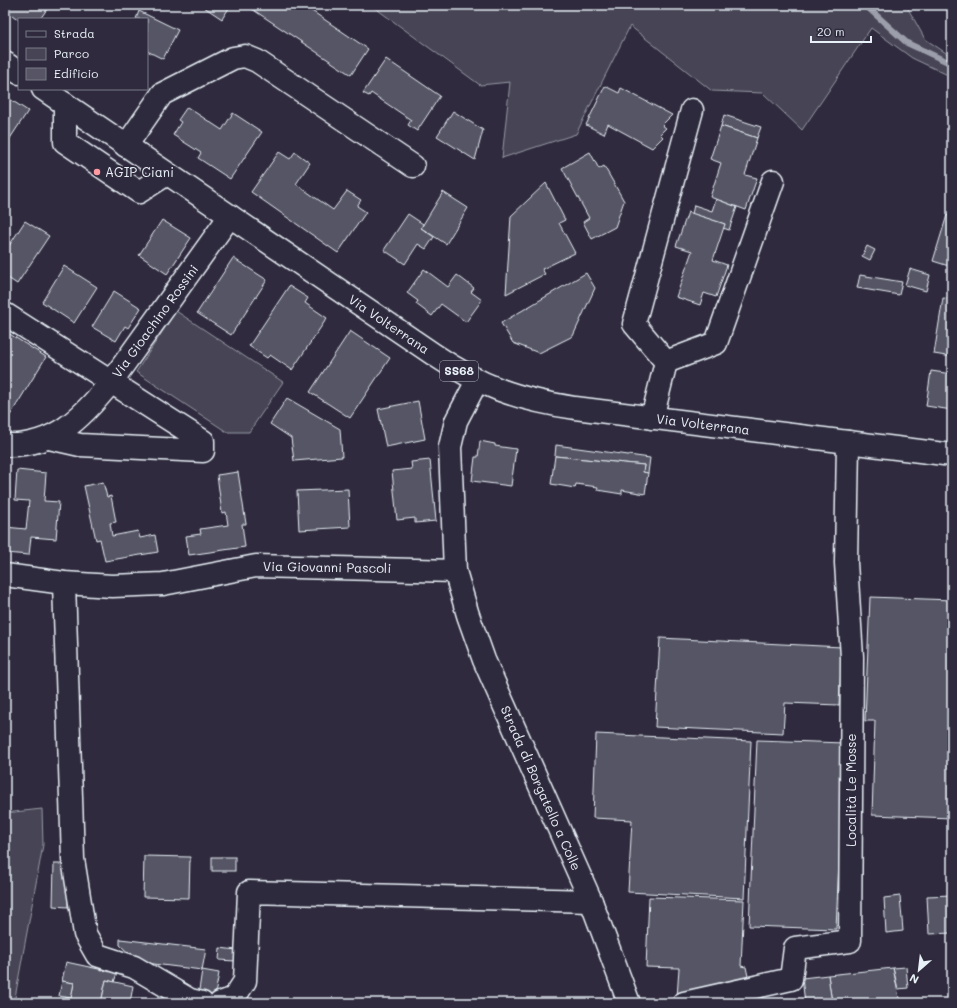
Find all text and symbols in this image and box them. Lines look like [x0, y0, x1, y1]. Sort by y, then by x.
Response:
legend [18, 18, 148, 90]
scale bar [811, 18, 871, 44]
text: 20 m [817, 23, 845, 39]
text: Strada [54, 25, 95, 41]
text: Parco [54, 45, 89, 61]
text: Edificio [54, 65, 98, 81]
place label: AGIP Ciani [105, 163, 174, 180]
marker: AGIP Ciani [92, 167, 102, 177]
street label: Via Gioachino Rossini [108, 261, 201, 381]
street label: Via Volterrana [345, 290, 433, 357]
road number: SS68 [440, 361, 478, 381]
street label: Via Volterrana [655, 409, 751, 438]
street label: Via Giovanni Pascoli [263, 557, 391, 576]
street label: Strada di Borgatello a Colle [497, 703, 586, 873]
street label: Località Le Mosse [842, 733, 859, 847]
north arrow [899, 950, 939, 990]
text: N [907, 971, 921, 988]

